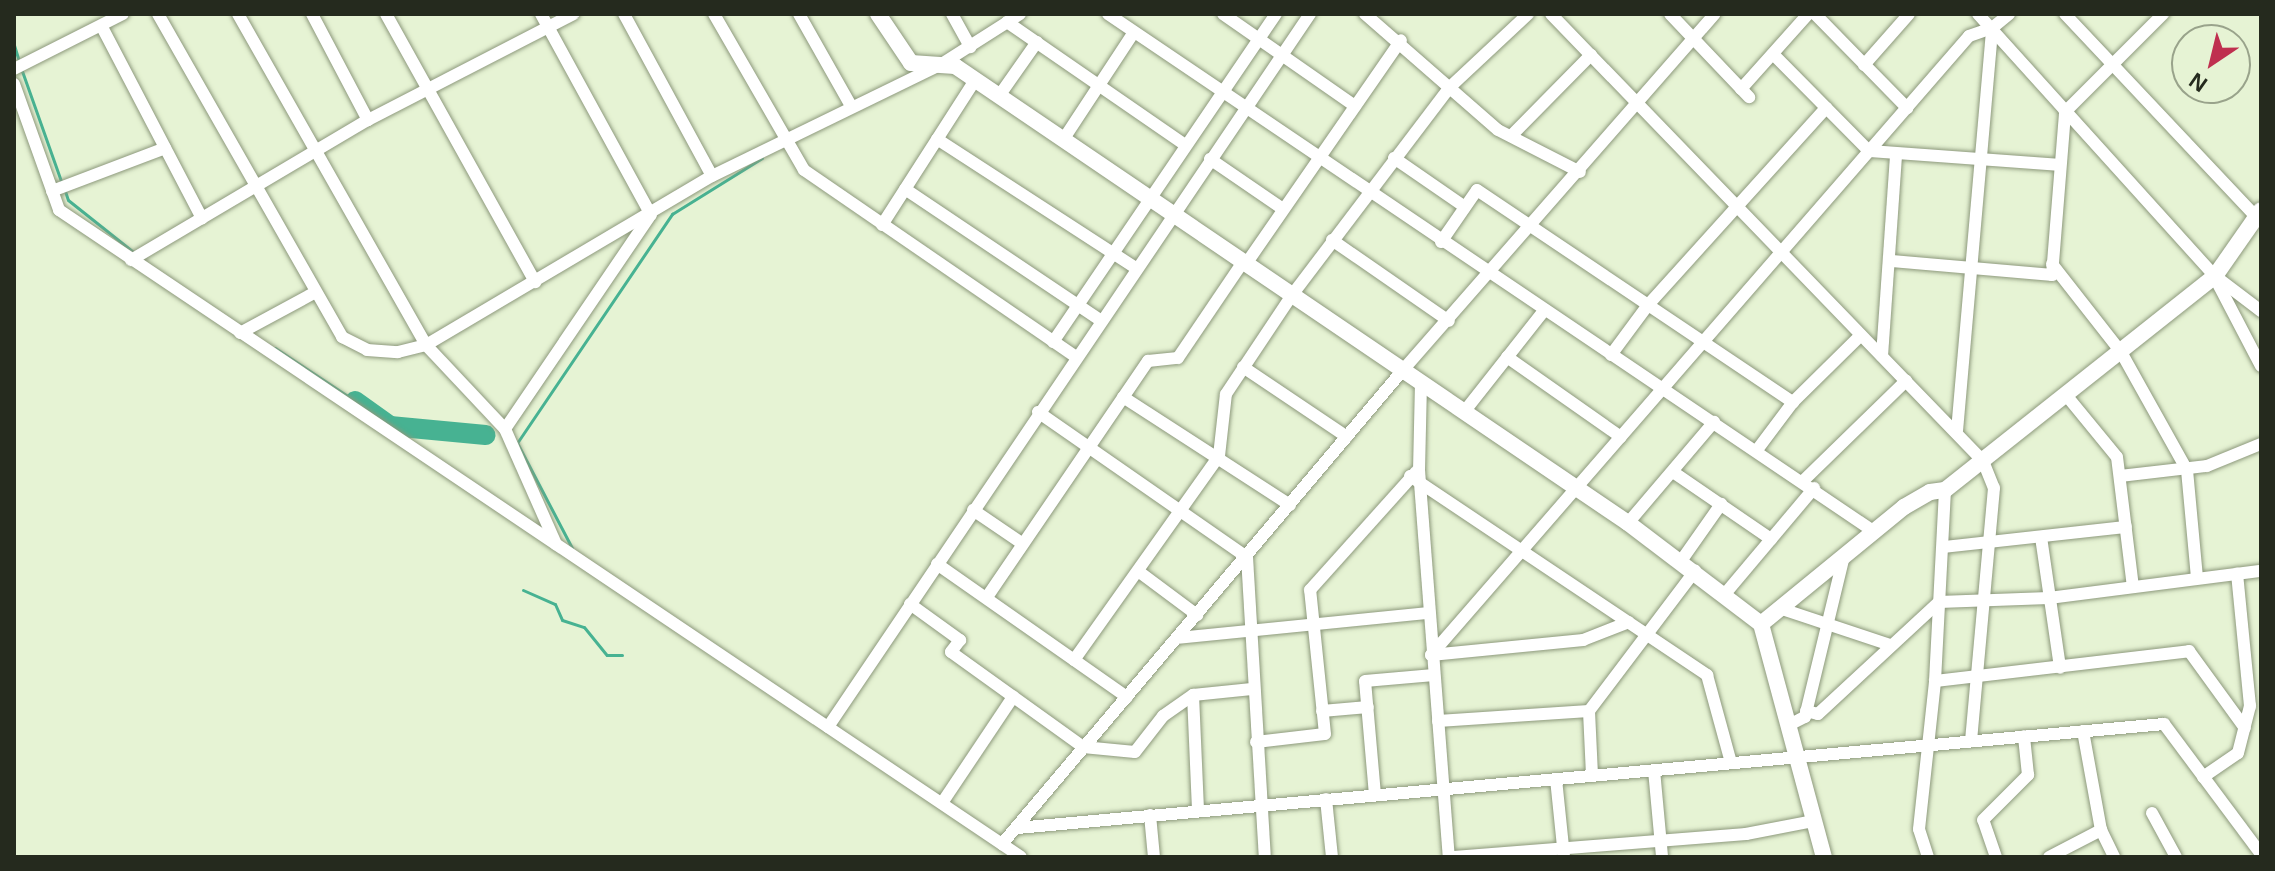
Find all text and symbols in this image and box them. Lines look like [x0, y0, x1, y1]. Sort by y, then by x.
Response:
north arrow [2171, 24, 2251, 104]
text: N [2184, 68, 2212, 97]

